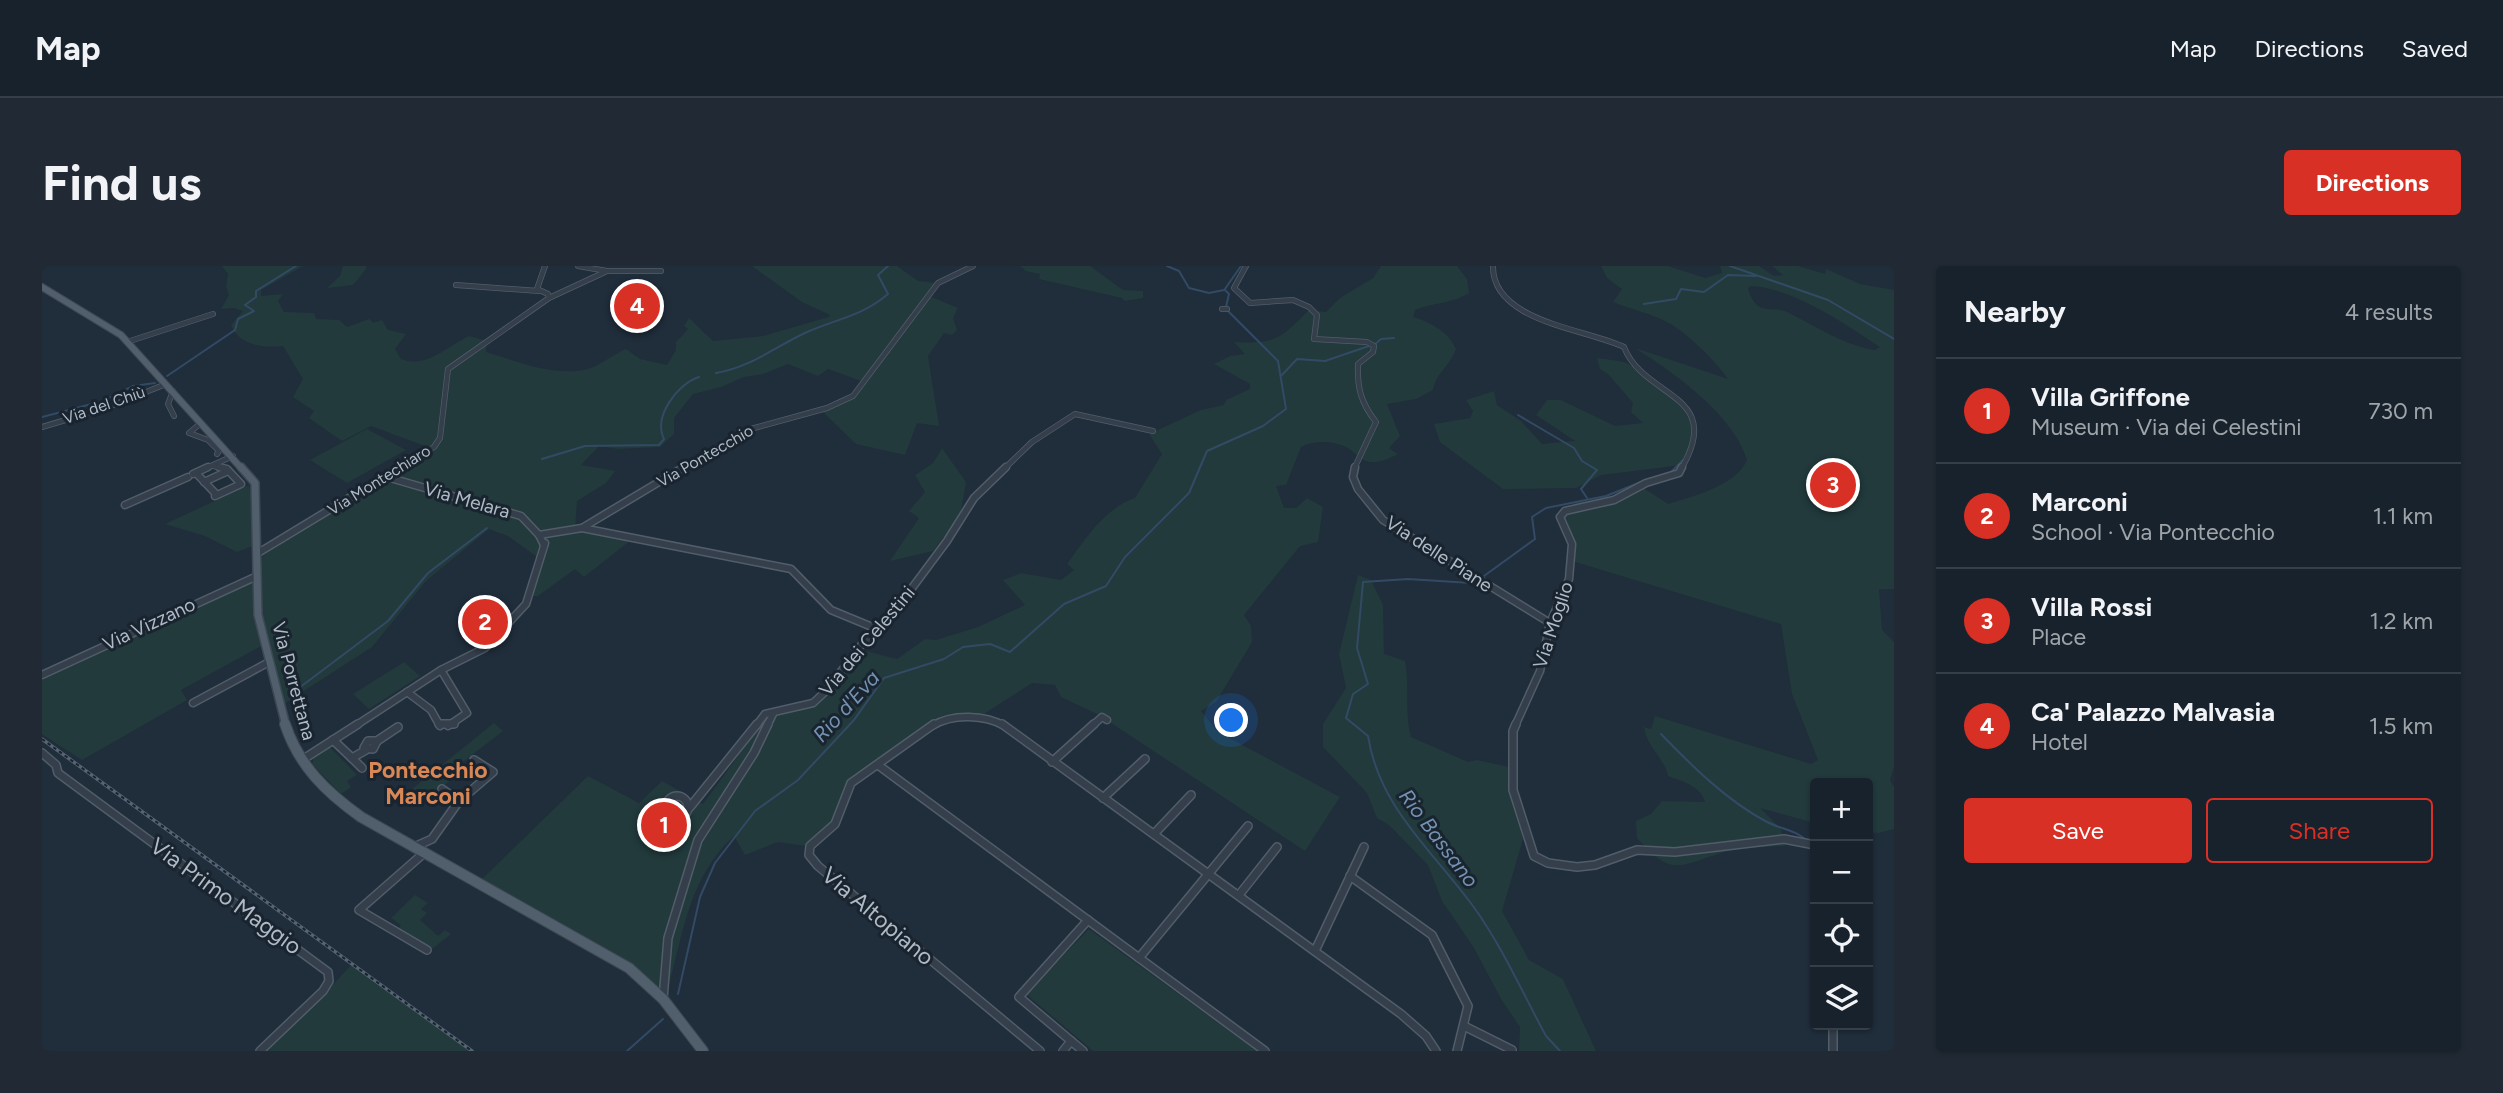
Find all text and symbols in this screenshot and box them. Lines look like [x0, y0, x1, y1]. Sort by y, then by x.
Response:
text: Map [35, 29, 101, 68]
text: Map [2170, 34, 2216, 63]
text: Directions [2254, 34, 2364, 63]
text: Saved [2402, 34, 2468, 63]
button: Directions [2284, 150, 2461, 215]
text: Find us [42, 153, 201, 212]
pin: 4 [614, 280, 660, 332]
text: Nearby [1964, 293, 2066, 330]
text: 4 results [2345, 298, 2433, 326]
text: Villa Griffone [2031, 381, 2190, 413]
street label: Via del Chiù [60, 382, 148, 428]
text: 1 [1982, 397, 1992, 425]
text: 730 m [2368, 397, 2433, 425]
text: Museum · Via dei Celestini [2031, 413, 2302, 441]
street label: Via Pontecchio [653, 421, 757, 491]
street label: Via Montechiaro [324, 441, 434, 519]
pin: 3 [1810, 459, 1856, 511]
street label: Via Melara [421, 477, 513, 523]
text: Marconi [2031, 486, 2128, 518]
text: 2 [1980, 502, 1994, 530]
text: 1.1 km [2373, 502, 2433, 530]
street label: Via delle Piane [1381, 511, 1497, 597]
text: School · Via Pontecchio [2031, 518, 2275, 546]
street label: Via Moglio [1528, 579, 1578, 671]
street label: Via dei Celestini [814, 581, 920, 701]
text: Villa Rossi [2031, 591, 2152, 623]
street label: Via Vizzano [99, 593, 199, 655]
pin: 2 [462, 596, 508, 648]
text: 3 [1981, 607, 1993, 635]
text: 1.2 km [2369, 607, 2433, 635]
street label: Via Porrettana [267, 619, 321, 743]
text: Place [2031, 623, 2086, 651]
water label: Rio d'Eva [807, 665, 885, 747]
text: Ca' Palazzo Malvasia [2031, 696, 2275, 728]
your location [1214, 703, 1248, 737]
text: 4 [1980, 712, 1994, 740]
text: 1.5 km [2369, 712, 2433, 740]
text: Hotel [2031, 728, 2088, 756]
district label: Pontecchio Marconi [368, 756, 488, 810]
map controls [1810, 778, 1873, 1030]
button: + [1810, 778, 1873, 841]
water label: Rio Bassano [1394, 784, 1484, 892]
button: Save [1964, 798, 2192, 863]
button: Share [2206, 798, 2433, 863]
pin: 1 [641, 799, 687, 851]
street label: Via Primo Maggio [145, 832, 307, 960]
button: − [1810, 841, 1873, 904]
street label: Via Altopiano [816, 861, 940, 971]
button: locate [1810, 904, 1873, 967]
button: layers [1810, 967, 1873, 1030]

